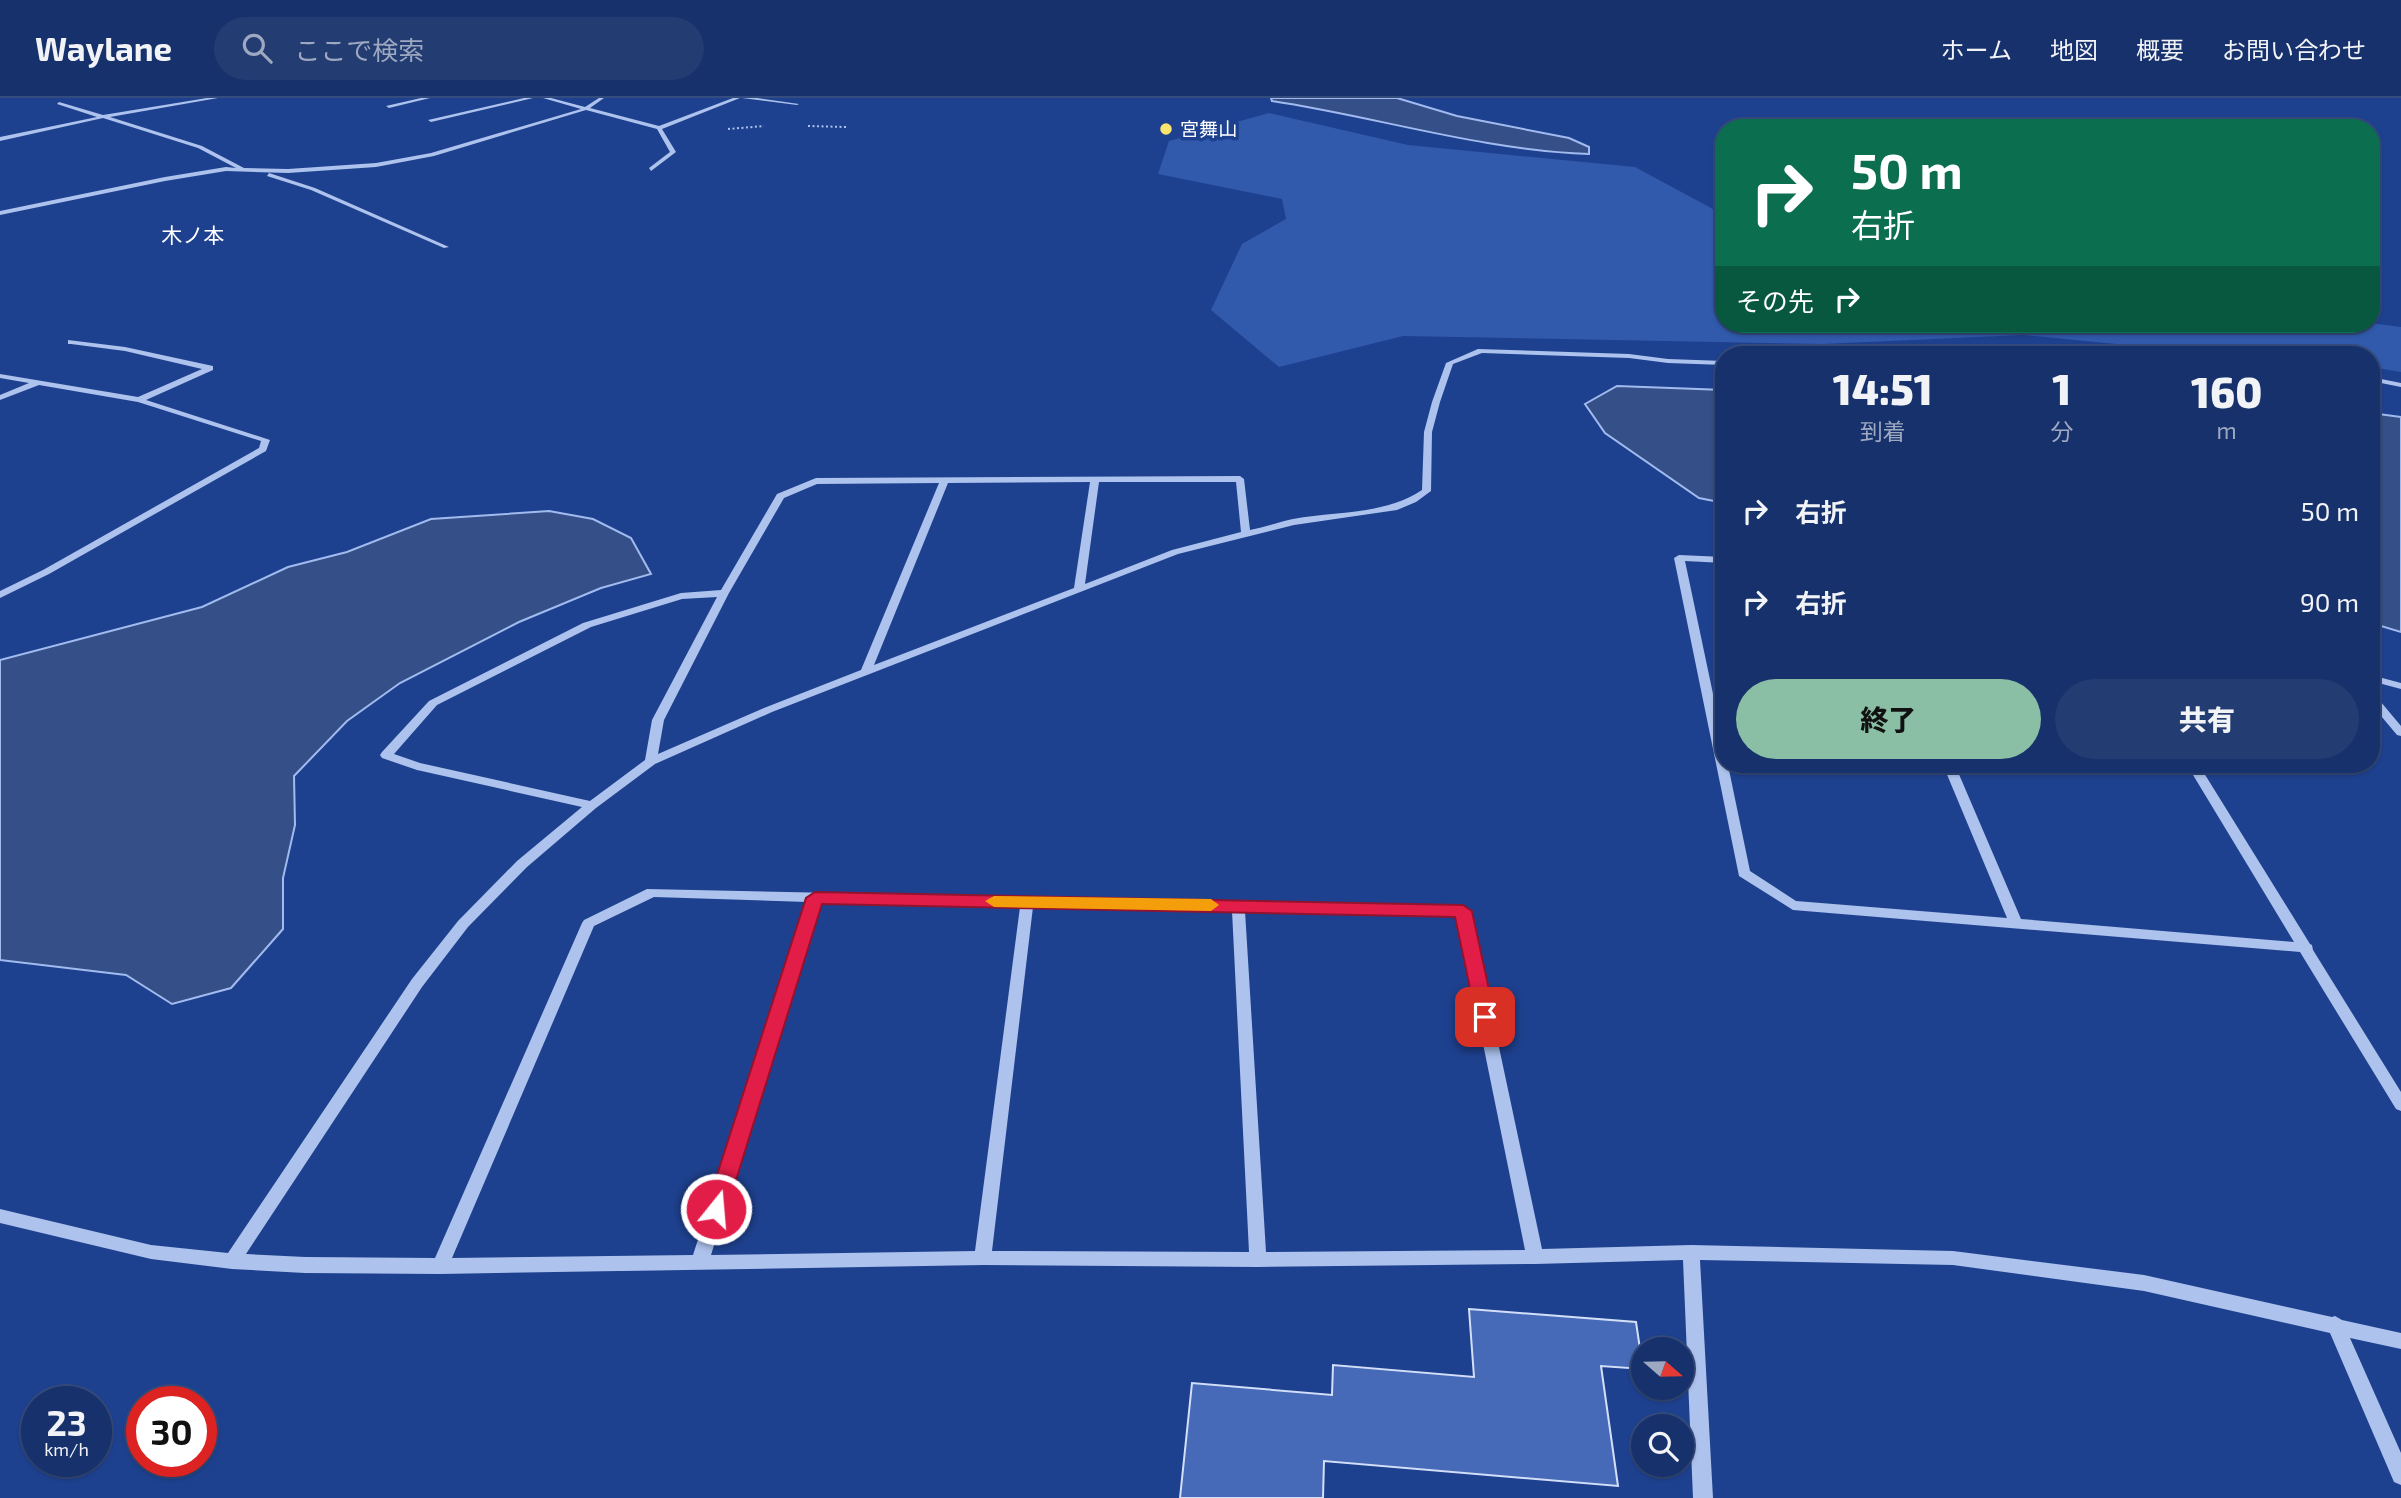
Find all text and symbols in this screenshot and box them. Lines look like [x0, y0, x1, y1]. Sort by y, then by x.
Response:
search box [214, 17, 704, 80]
text: Waylane [35, 28, 172, 68]
icon: search [238, 29, 276, 67]
text: ここで検索 [294, 34, 424, 65]
text: ホーム [1941, 35, 2012, 64]
text: 地図 [2050, 35, 2098, 64]
text: 概要 [2136, 35, 2184, 64]
text: お問い合わせ [2222, 35, 2366, 64]
place label: 宮舞山 [1180, 117, 1237, 140]
marker: 宮舞山 [1158, 121, 1174, 137]
text: 50 m [1851, 140, 1963, 199]
icon: right [1736, 147, 1827, 238]
text: 右折 [1851, 205, 1915, 243]
district label: 木ノ本 [162, 222, 225, 247]
icon: right [1828, 280, 1866, 318]
text: その先 [1736, 285, 1814, 316]
text: 14:51 [1833, 363, 1933, 413]
text: 1 [2052, 363, 2071, 413]
text: 160 [2191, 366, 2262, 416]
text: m [2217, 416, 2237, 444]
text: 到着 [1860, 417, 1906, 445]
text: 分 [2050, 417, 2073, 445]
icon: right [1736, 492, 1774, 530]
text: 50 m [2301, 495, 2359, 526]
text: 右折 [1795, 496, 1847, 527]
icon: right [1736, 583, 1774, 621]
text: 90 m [2300, 586, 2359, 617]
text: 右折 [1795, 587, 1847, 618]
button: 終了 [1736, 679, 2041, 759]
button: 共有 [2055, 679, 2359, 759]
pin [1455, 987, 1515, 1047]
icon: arrive [1466, 998, 1504, 1036]
position arrow [679, 1172, 753, 1246]
north arrow [1631, 1337, 1694, 1400]
map controls [1631, 1337, 1694, 1477]
speed limit sign: 30 [126, 1386, 217, 1477]
text: 23 [46, 1401, 87, 1443]
button: search [1631, 1414, 1694, 1477]
text: km/h [44, 1438, 89, 1460]

